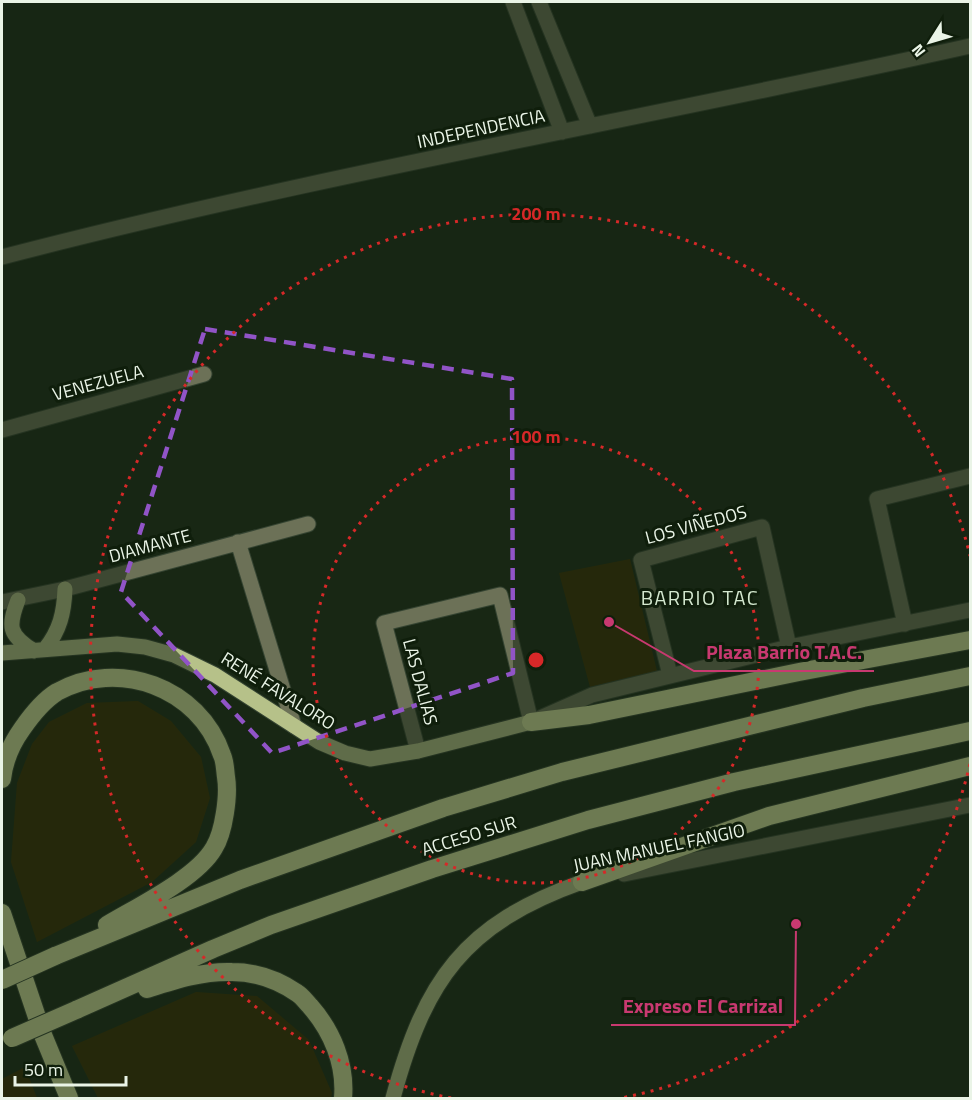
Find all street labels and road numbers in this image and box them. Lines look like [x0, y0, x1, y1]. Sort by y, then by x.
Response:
street label: INDEPENDENCIA [415, 102, 547, 155]
street label: VENEZUELA [49, 357, 147, 408]
street label: LOS VIÑEDOS [642, 498, 750, 551]
street label: DIAMANTE [106, 522, 194, 569]
street label: LAS DALIAS [396, 636, 445, 728]
street label: RENÉ FAVALORO [216, 645, 341, 736]
street label: ACCESO SUR [418, 808, 520, 863]
street label: JUAN MANUEL FANGIO [571, 816, 747, 879]

